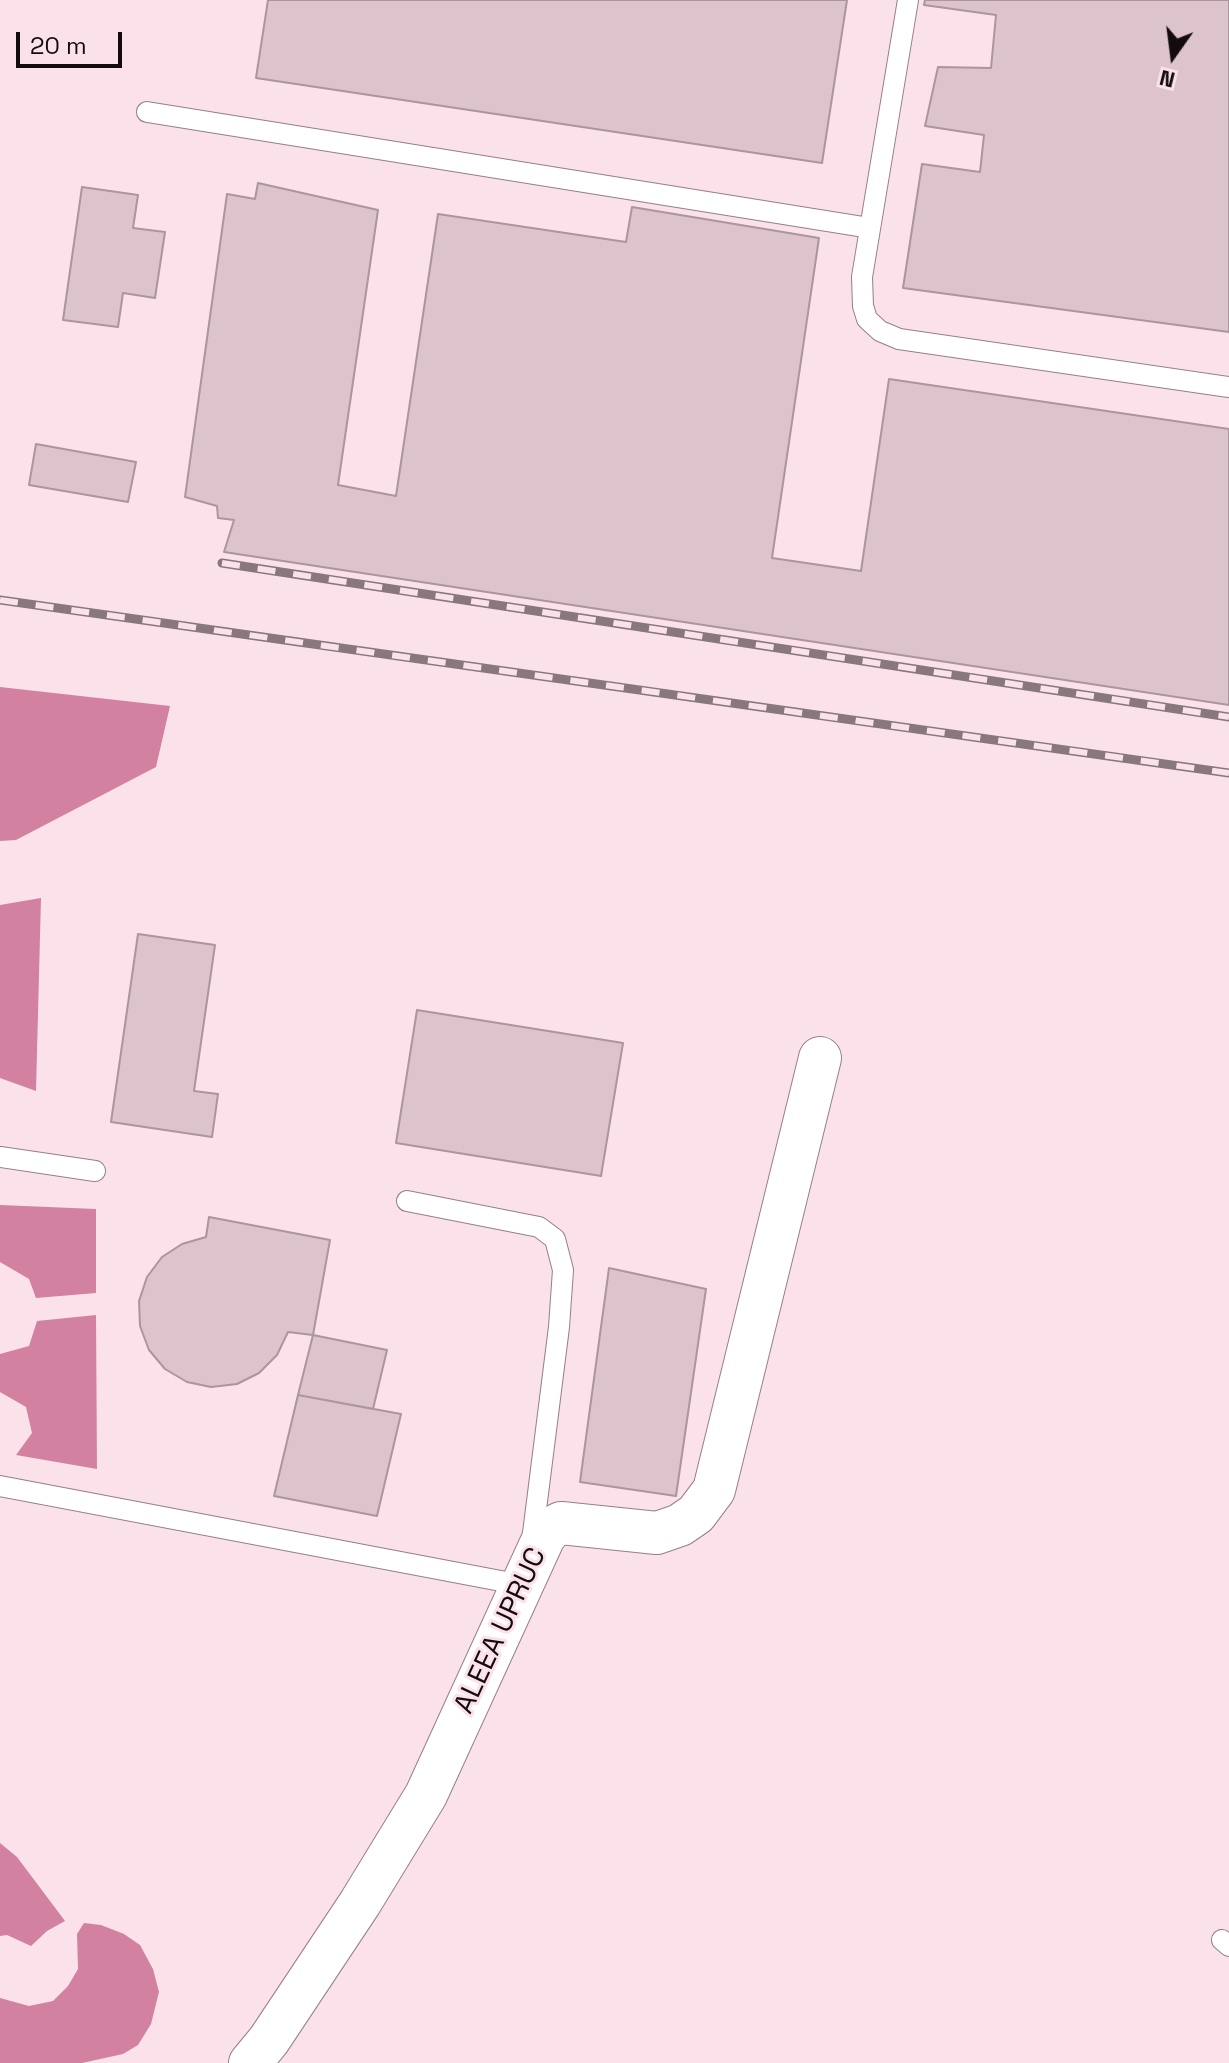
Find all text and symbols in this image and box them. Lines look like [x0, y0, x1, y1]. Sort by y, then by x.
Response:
scale bar [20, 16, 126, 66]
north arrow [1133, 16, 1213, 96]
text: 20 m [30, 30, 87, 61]
text: N [1157, 64, 1178, 95]
street label: ALEEA UPRUC [448, 1543, 554, 1719]

